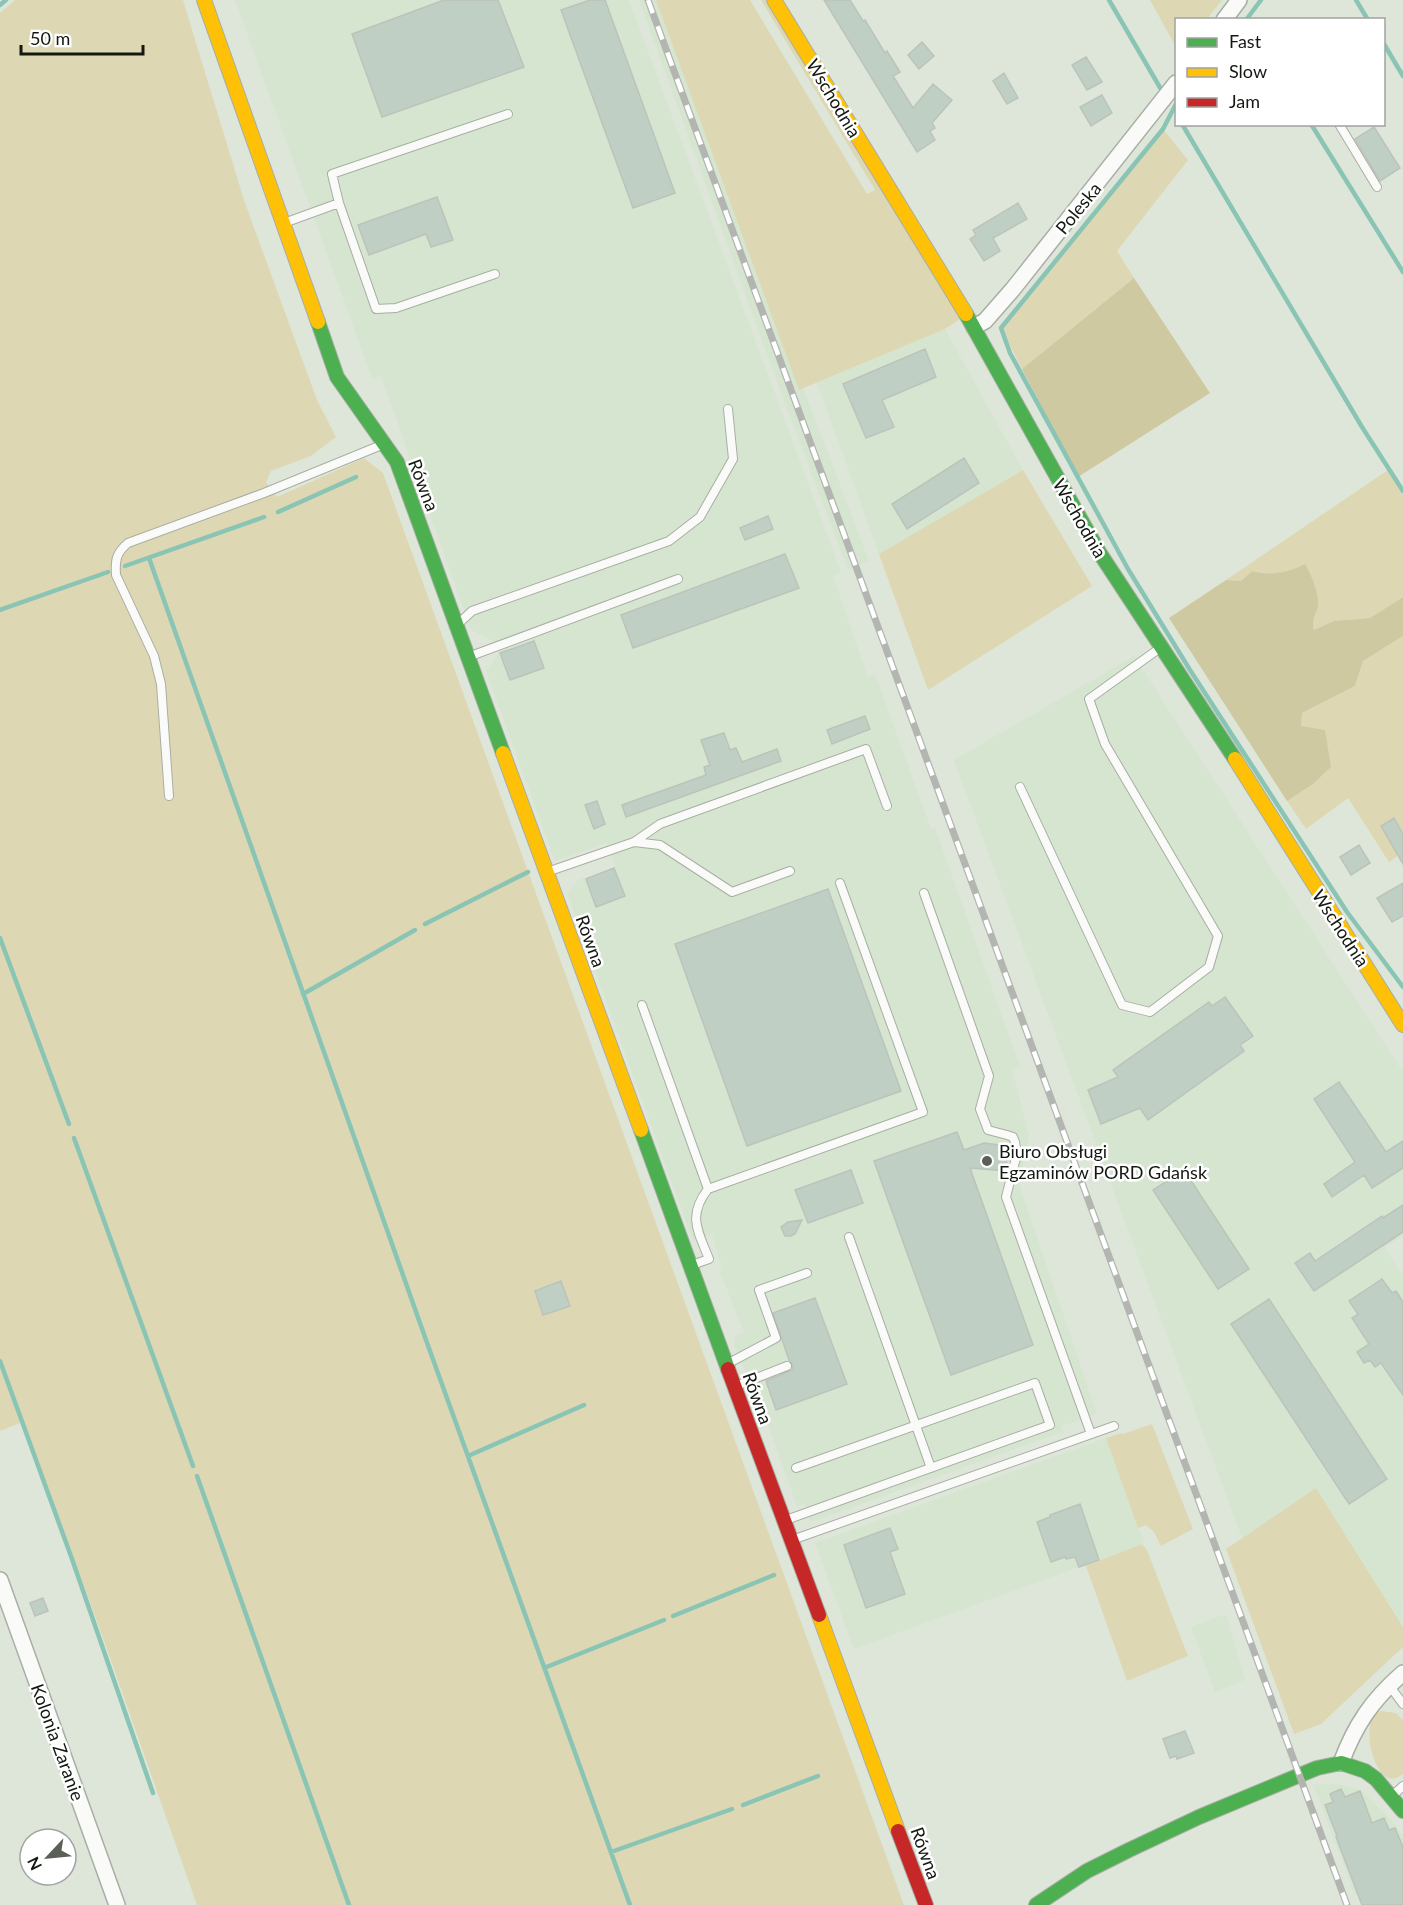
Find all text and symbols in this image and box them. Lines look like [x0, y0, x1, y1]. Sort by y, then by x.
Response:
scale bar [21, 18, 142, 56]
legend [1175, 18, 1385, 126]
text: 50 m [30, 27, 70, 49]
text: Fast [1229, 30, 1262, 52]
street label: Wschodnia [802, 55, 866, 141]
text: Slow [1229, 60, 1267, 82]
text: Jam [1229, 90, 1260, 112]
street label: Poleska [1051, 178, 1105, 238]
street label: Równa [404, 456, 444, 514]
street label: Wschodnia [1049, 475, 1111, 561]
street label: Wschodnia [1308, 885, 1374, 971]
street label: Równa [571, 912, 611, 970]
place label: Biuro Obsługi Egzaminów PORD Gdańsk [999, 1140, 1208, 1183]
marker: Biuro Obsługi Egzaminów PORD Gdańsk [980, 1154, 994, 1168]
street label: Równa [738, 1369, 778, 1427]
street label: Kolonia Zaranie [27, 1681, 89, 1803]
street label: Równa [906, 1824, 946, 1882]
north arrow [18, 1827, 78, 1887]
text: N [23, 1854, 45, 1873]

